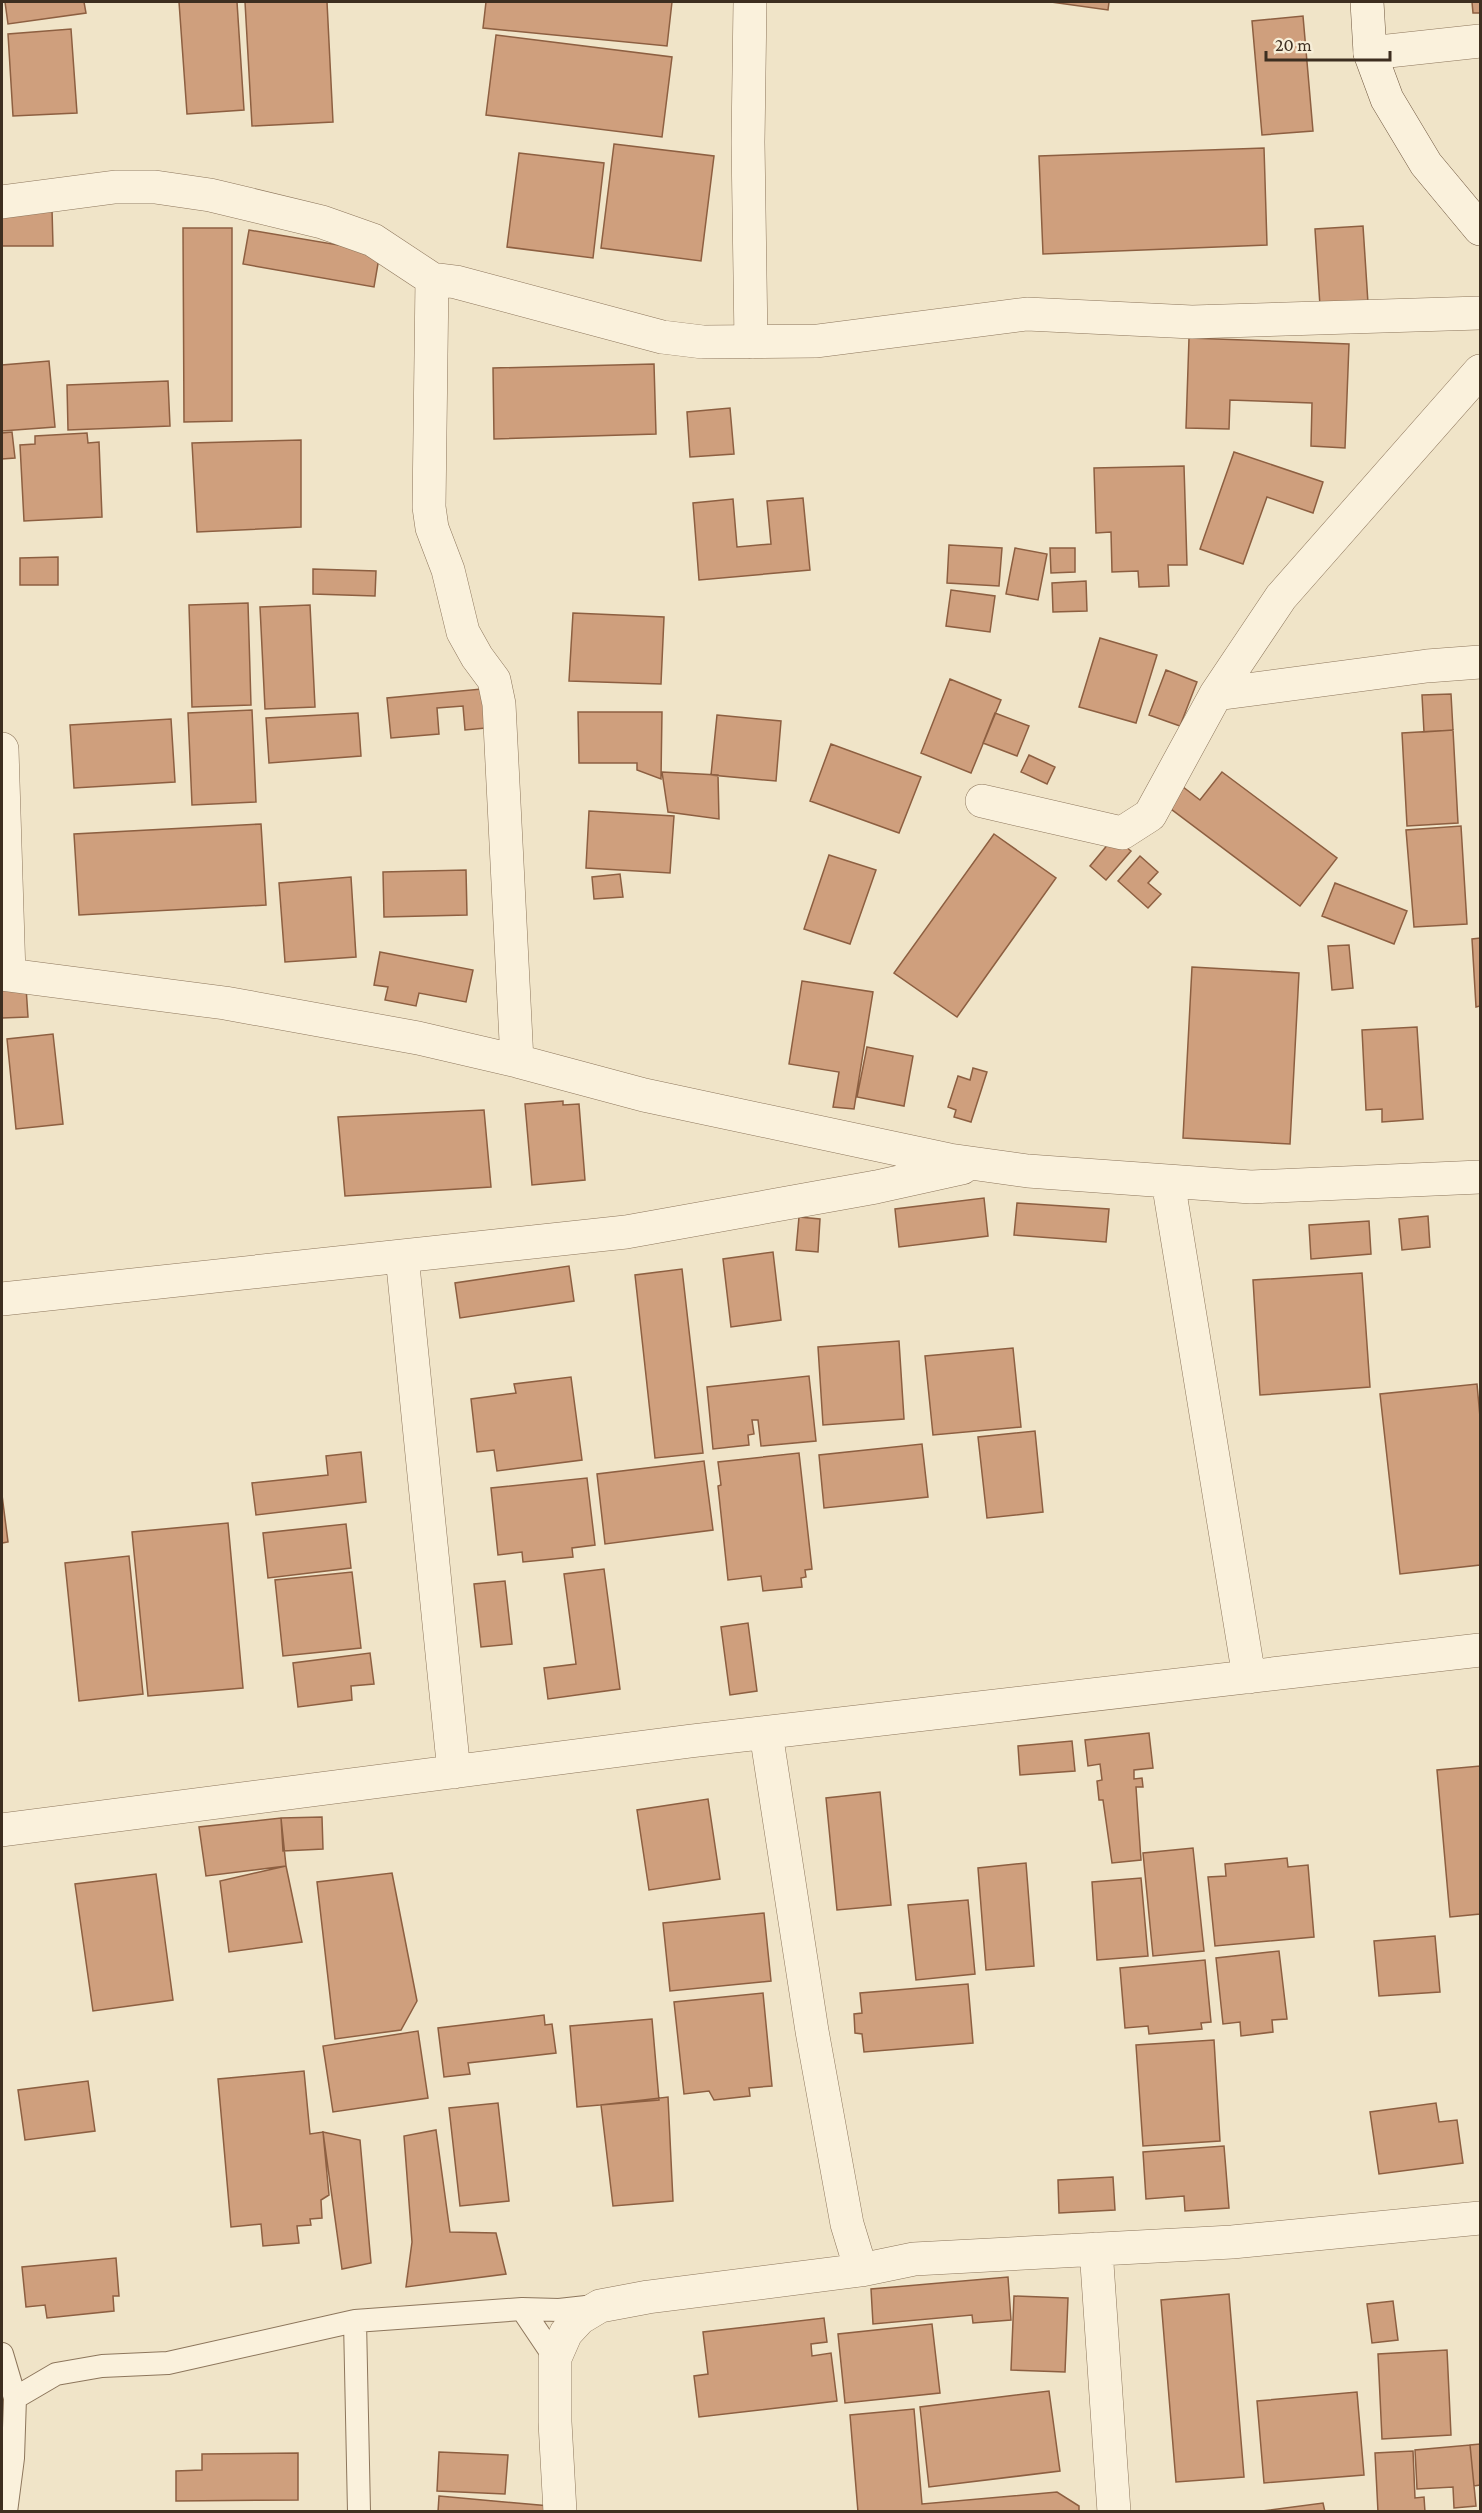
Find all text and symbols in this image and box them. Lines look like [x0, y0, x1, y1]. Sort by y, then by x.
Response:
scale bar [1266, 24, 1390, 62]
text: 20 m [1275, 35, 1312, 55]

